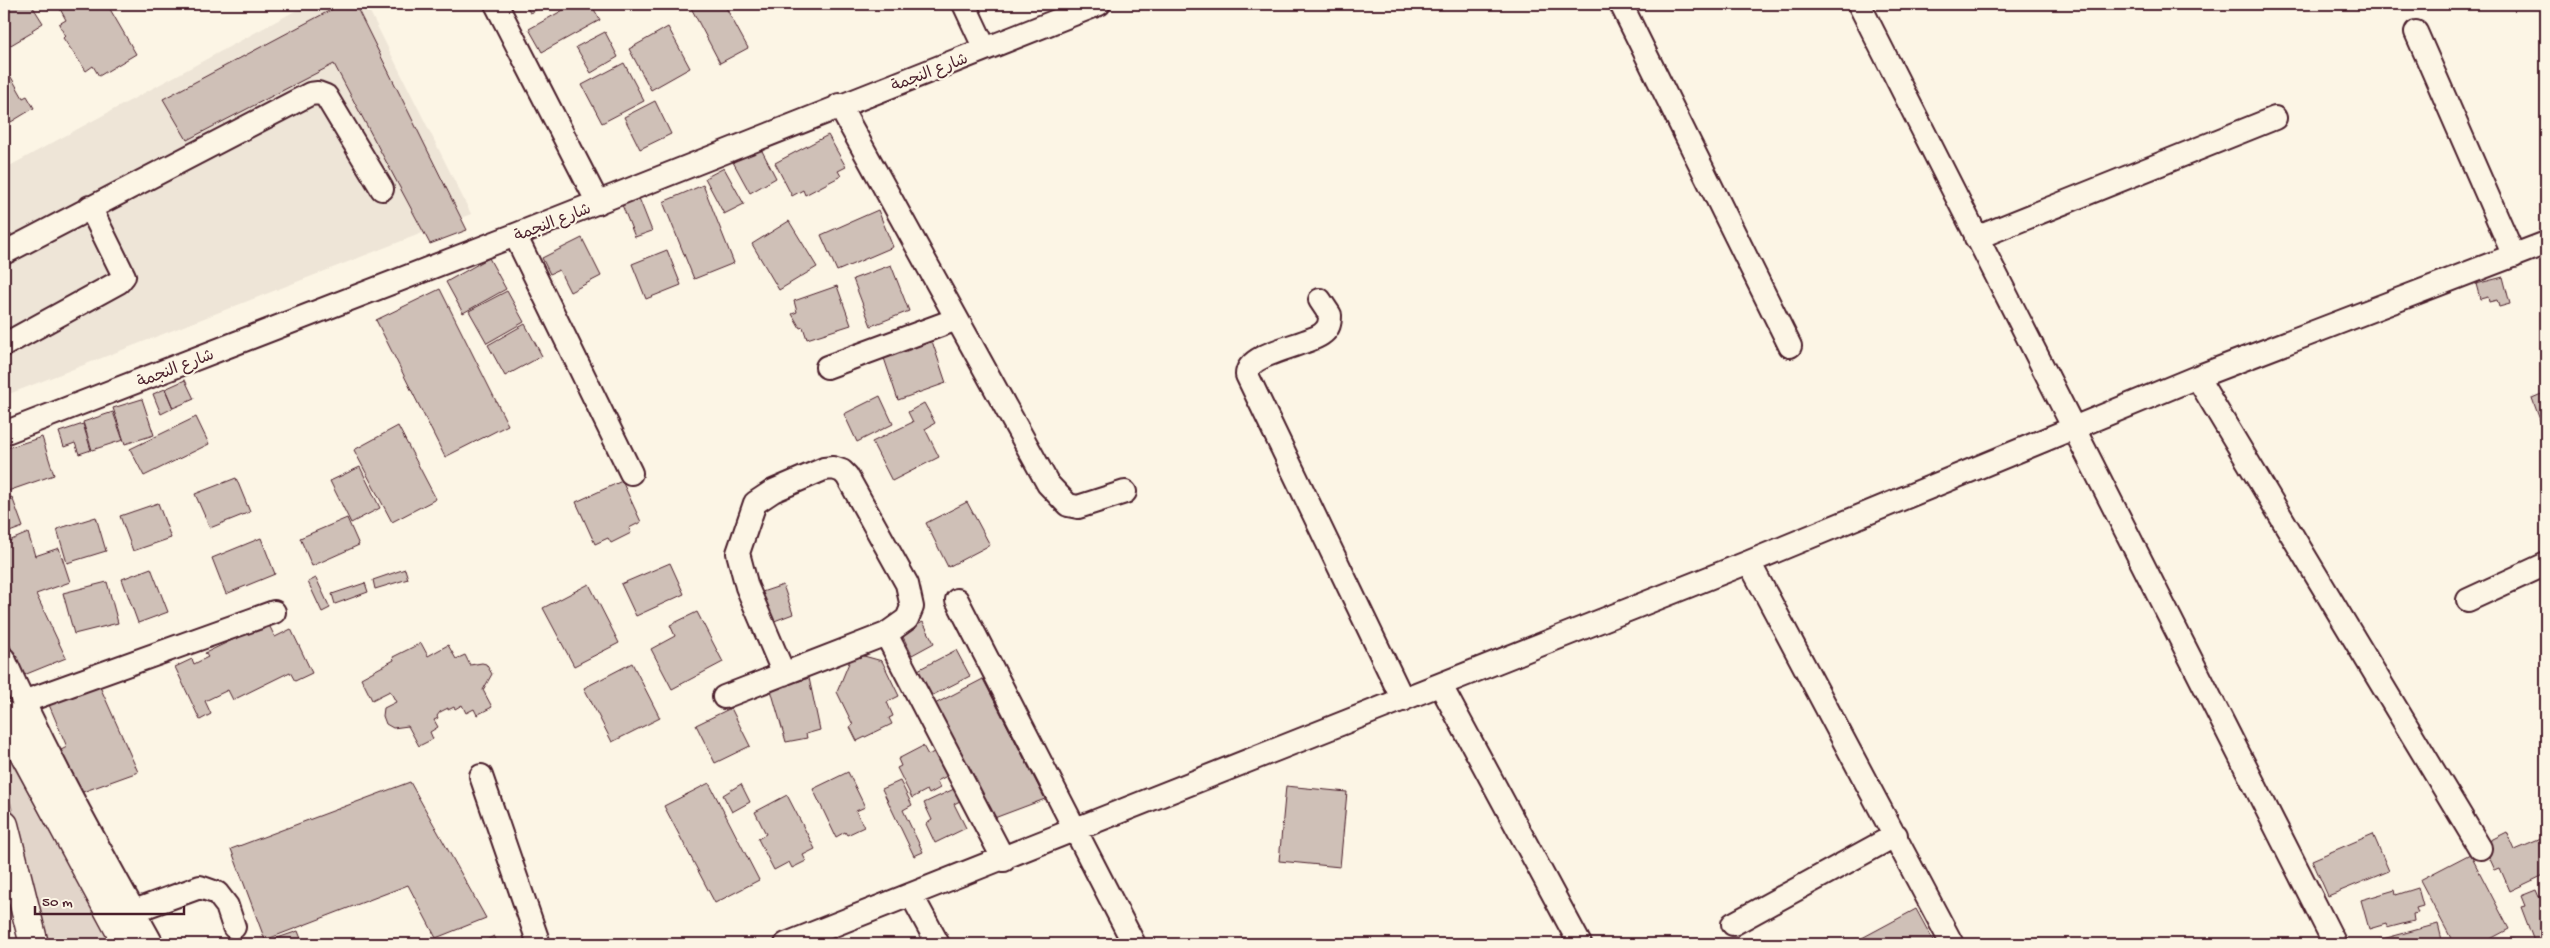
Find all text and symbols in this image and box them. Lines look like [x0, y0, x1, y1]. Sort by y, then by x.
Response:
street label: شارع النجمة [889, 50, 971, 98]
street label: شارع النجمة [512, 200, 594, 248]
street label: شارع النجمة [135, 346, 217, 394]
scale bar [35, 883, 184, 915]
text: 50 m [42, 894, 73, 912]

